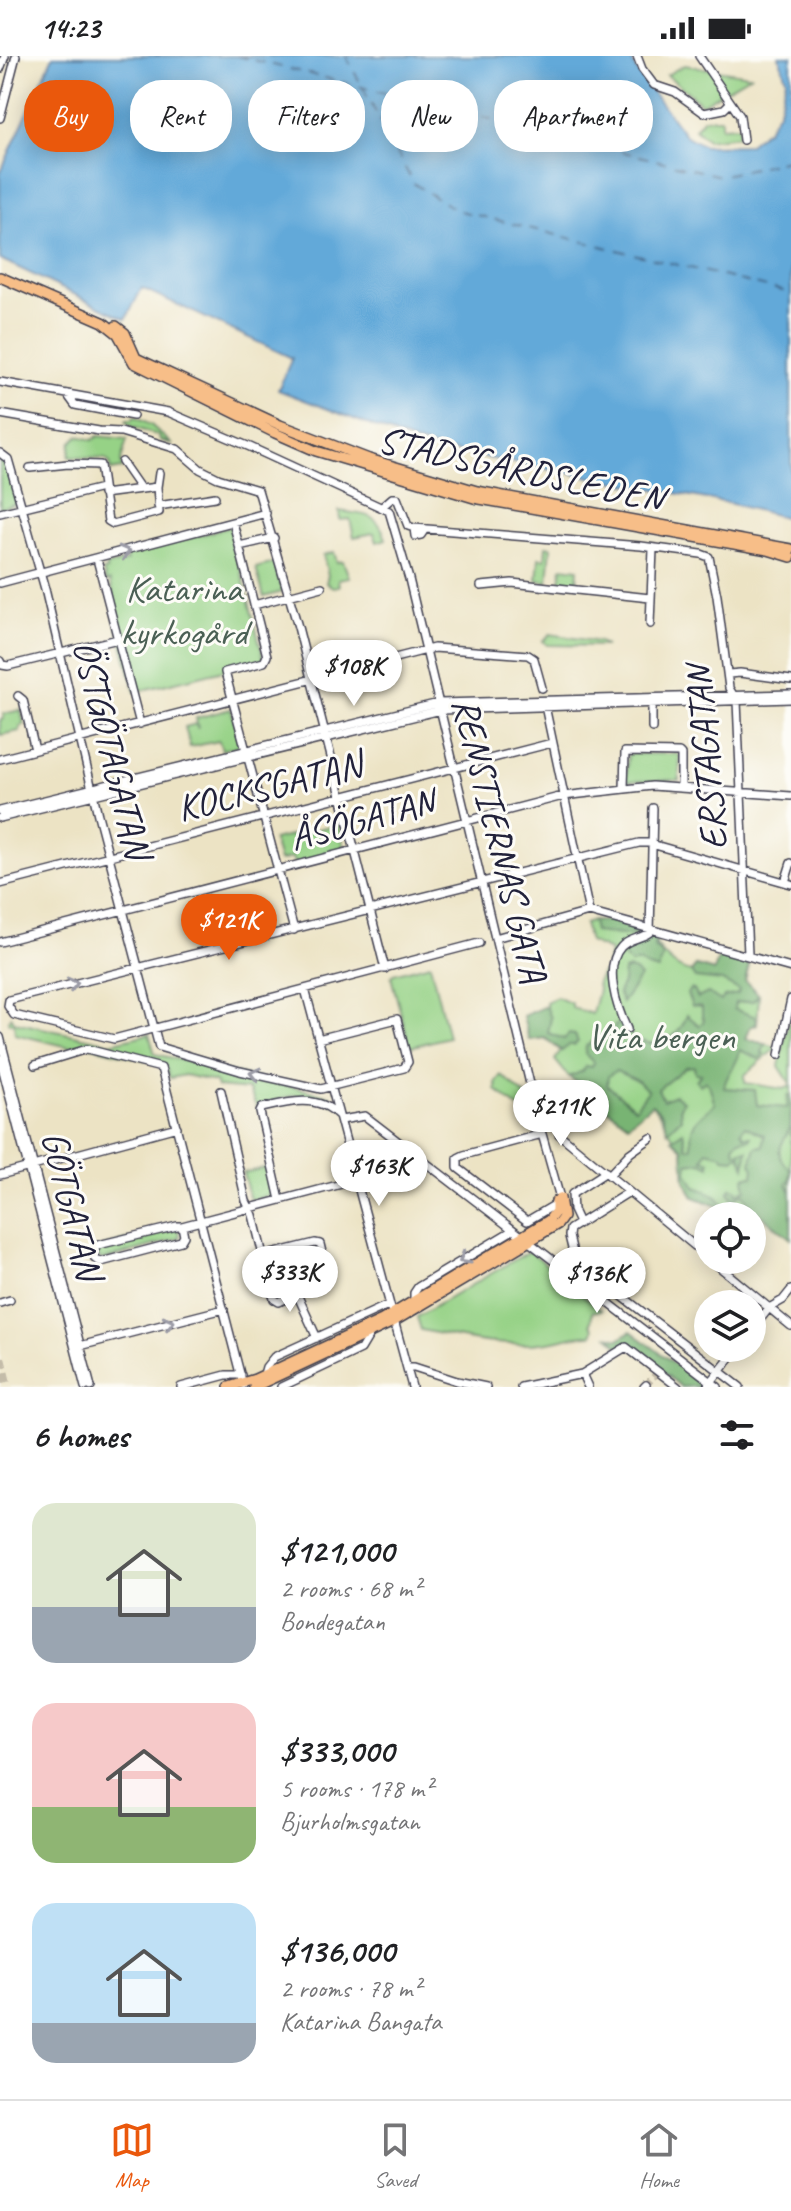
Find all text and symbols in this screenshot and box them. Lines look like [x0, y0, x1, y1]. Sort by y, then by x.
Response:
text: 14:23 [40, 9, 100, 47]
chip: Buy [24, 80, 114, 152]
chip: Rent [130, 80, 232, 152]
chip: Filters [248, 80, 365, 152]
chip: New [381, 80, 478, 152]
chip: Apartment [494, 80, 653, 152]
street label: STADSGÅRDSLEDEN [374, 416, 673, 523]
one-way arrow [117, 544, 131, 561]
park label: Katarina kyrkogård [121, 565, 254, 656]
street label: ÖSTGÖTAGATAN [62, 635, 163, 868]
pin: $108K [298, 640, 410, 708]
text: $108K [324, 649, 384, 682]
street label: ERSTAGATAN [674, 659, 737, 852]
street label: RENSTIERNAS GATA [442, 693, 558, 988]
street label: KOCKSGATAN [172, 739, 371, 832]
street label: ÅSÖGATAN [284, 776, 445, 861]
pin: $121K [173, 894, 285, 962]
text: $121K [199, 903, 259, 936]
one-way arrow [65, 977, 79, 994]
park label: Vita bergen [587, 1013, 736, 1060]
one-way arrow [249, 1066, 262, 1083]
pin: $211K [505, 1080, 617, 1148]
text: $211K [531, 1089, 591, 1122]
street label: GÖTGATAN [31, 1126, 114, 1289]
pin: $163K [323, 1140, 435, 1208]
text: $163K [349, 1149, 409, 1182]
map controls [694, 1202, 766, 1362]
button: locate [694, 1202, 766, 1274]
pin: $333K [234, 1246, 346, 1314]
pin: $136K [541, 1247, 653, 1315]
one-way arrow [458, 1250, 473, 1265]
text: $333K [260, 1255, 320, 1288]
text: $136K [567, 1256, 627, 1289]
button: layers [694, 1290, 766, 1362]
one-way arrow [162, 1316, 176, 1333]
icon: filters [715, 1413, 759, 1457]
text: 6 homes [32, 1414, 129, 1457]
text: $121,000 [280, 1529, 394, 1572]
icon: home [96, 1535, 192, 1631]
text: 2 rooms · 68 m² [280, 1572, 421, 1605]
text: Bondegatan [280, 1605, 385, 1638]
text: $333,000 [280, 1729, 394, 1772]
icon: home [96, 1735, 192, 1831]
text: 5 rooms · 178 m² [280, 1772, 432, 1805]
text: Bjurholmsgatan [280, 1805, 420, 1838]
text: $136,000 [280, 1929, 395, 1972]
icon: home [96, 1935, 192, 2031]
text: 2 rooms · 78 m² [280, 1972, 421, 2005]
text: Katarina Bangata [280, 2005, 441, 2038]
tab: Map [110, 2118, 154, 2194]
tab: Saved [373, 2118, 417, 2194]
tab: Home [637, 2118, 681, 2194]

